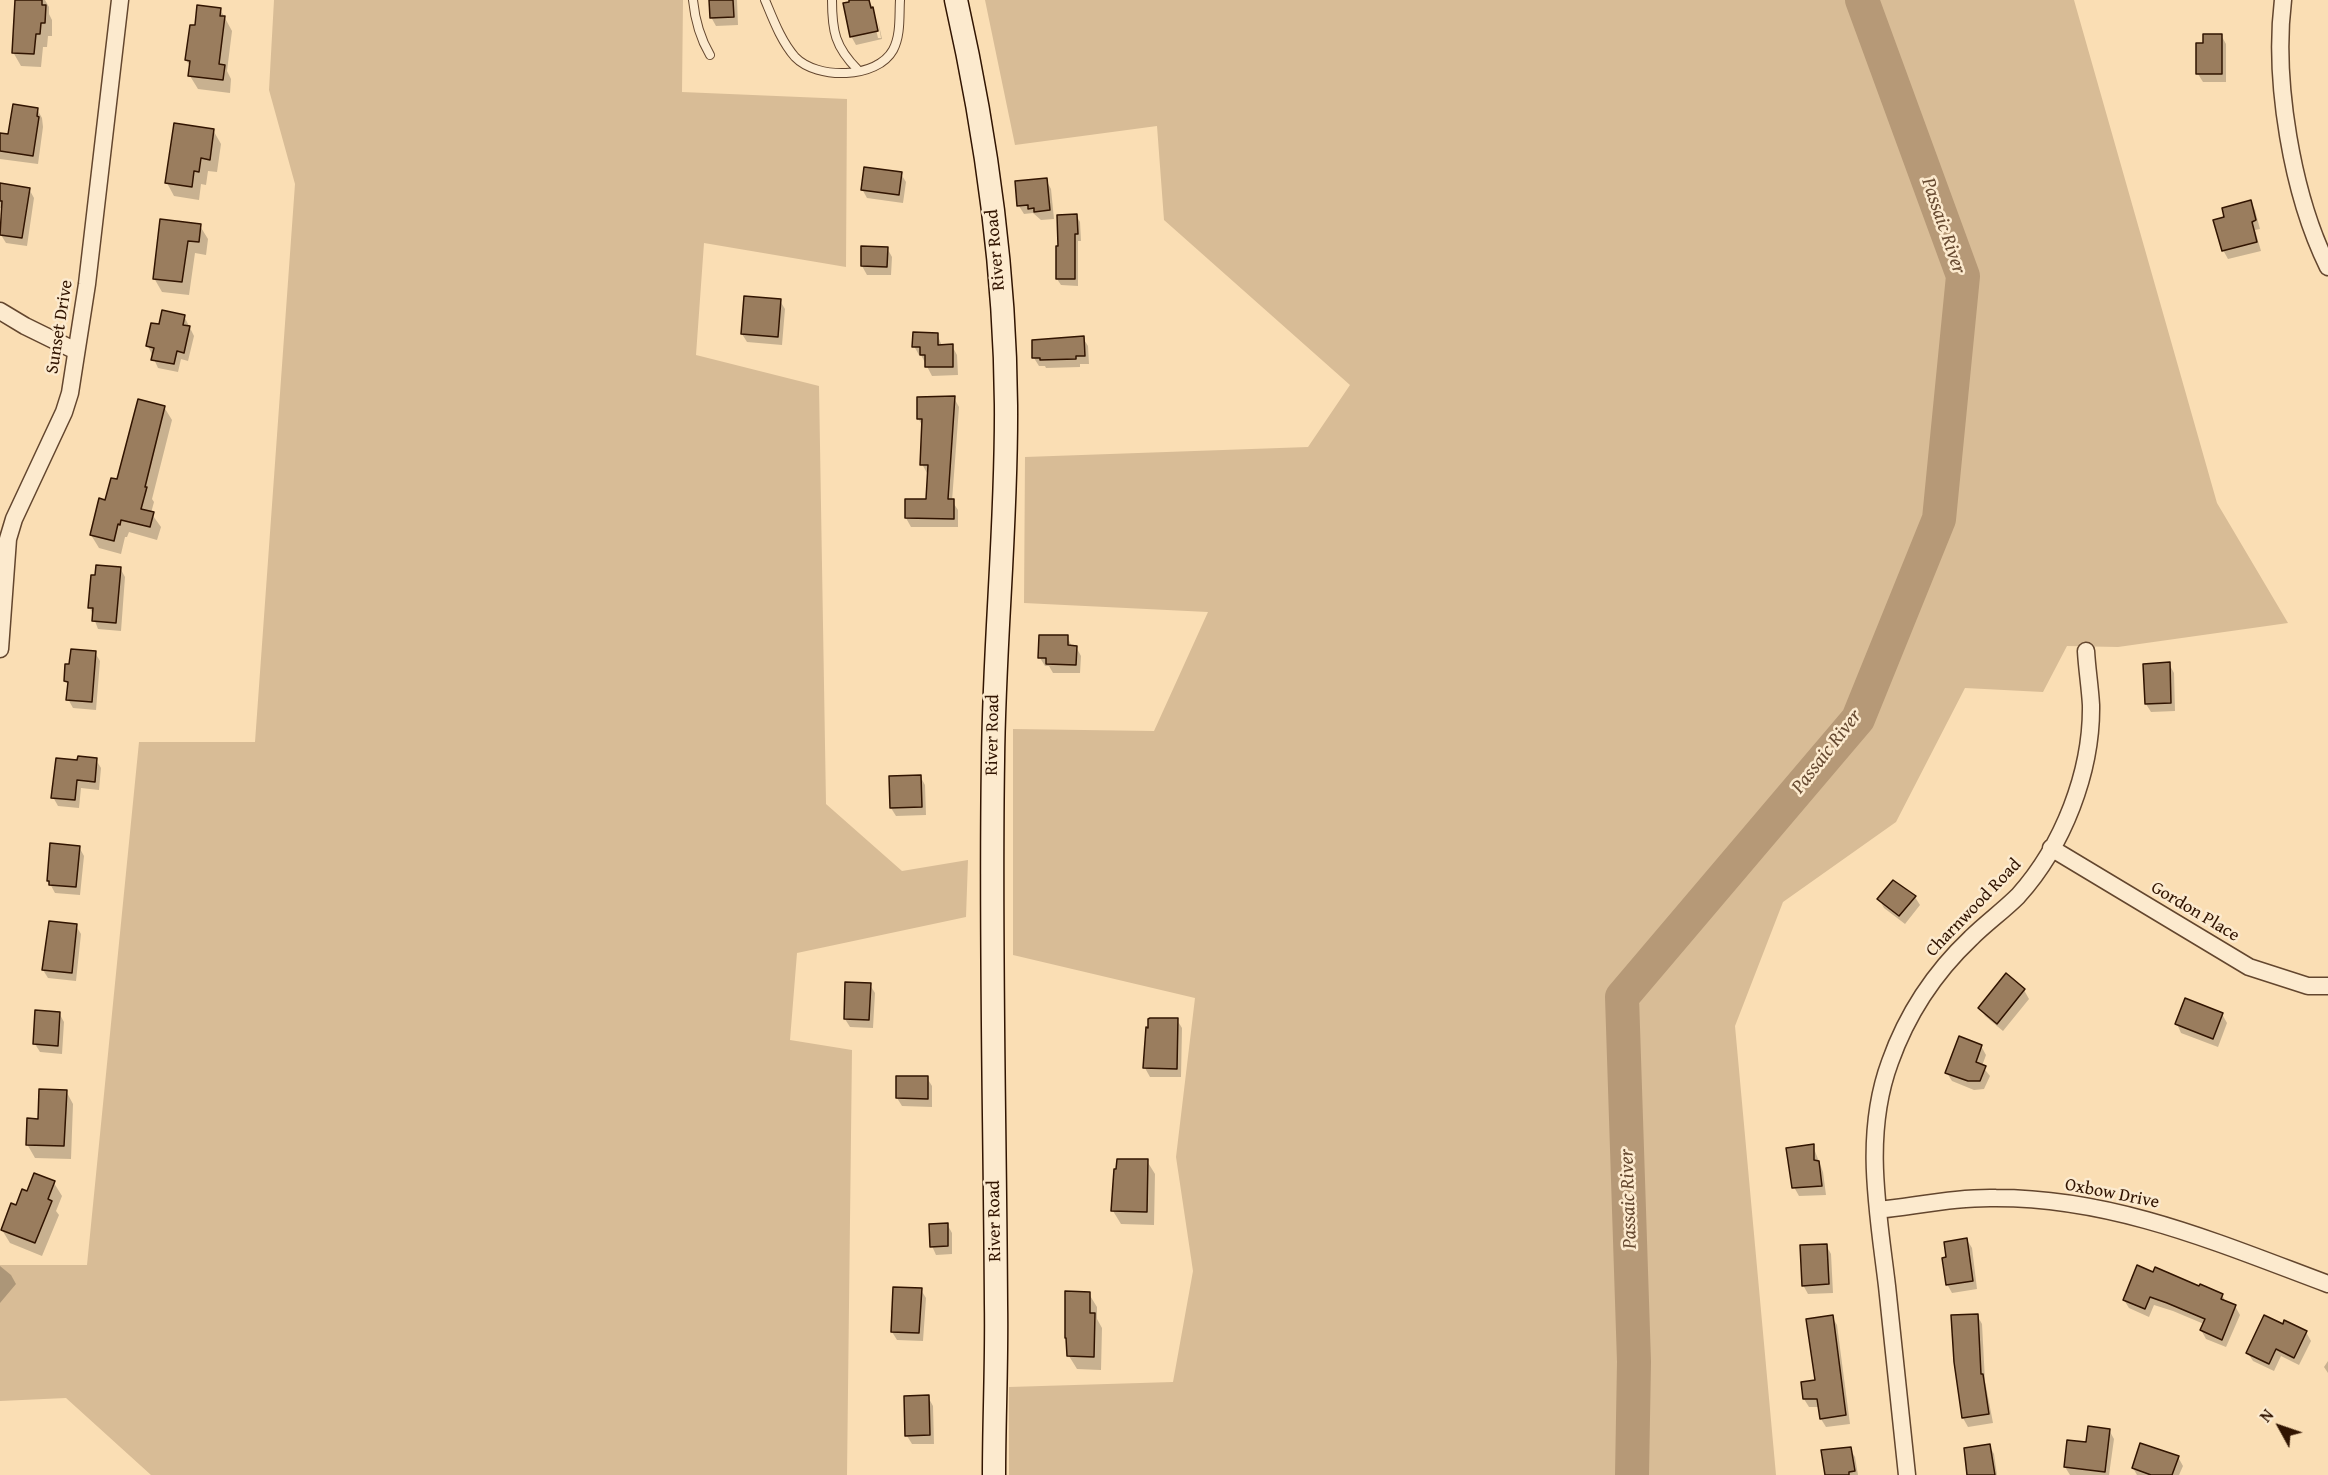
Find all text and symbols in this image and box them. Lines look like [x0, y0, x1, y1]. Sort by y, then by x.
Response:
water label: Passaic River [1915, 175, 1971, 277]
street label: River Road [982, 208, 1010, 292]
street label: Sunset Drive [42, 278, 78, 376]
street label: River Road [981, 694, 1005, 776]
water label: Passaic River [1787, 705, 1867, 799]
street label: Charnwood Road [1922, 854, 2026, 962]
street label: Gordon Place [2147, 877, 2243, 947]
water label: Passaic River [1615, 1149, 1643, 1249]
street label: Oxbow Drive [2063, 1174, 2161, 1214]
street label: River Road [983, 1180, 1007, 1262]
north arrow [2250, 1397, 2310, 1457]
text: N [2254, 1404, 2279, 1427]

